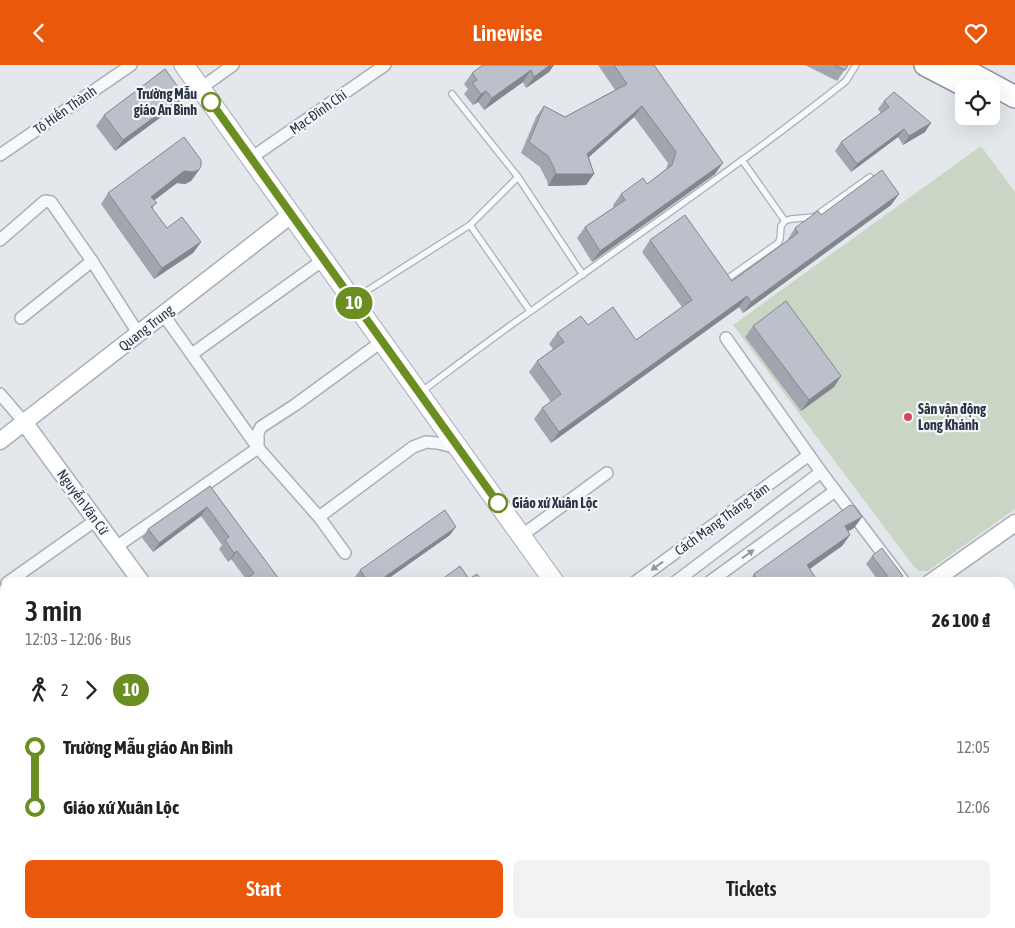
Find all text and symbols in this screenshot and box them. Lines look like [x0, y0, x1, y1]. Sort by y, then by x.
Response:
icon: back [25, 19, 53, 47]
icon: heart [962, 19, 990, 47]
text: Linewise [473, 20, 542, 46]
map controls [955, 80, 1000, 125]
button: locate [955, 80, 1000, 125]
street label: Tô Hiến Thành [30, 82, 99, 137]
place label: Trường Mẫu giáo An Bình [134, 85, 197, 118]
street label: Mạc Đĩnh Chi [286, 87, 350, 137]
marker: Trường Mẫu giáo An Bình [201, 92, 221, 112]
line badge: 10 [332, 287, 376, 319]
text: 10 [346, 292, 362, 313]
street label: Quang Trung [115, 302, 177, 354]
place label: Sân vận động Long Khánh [918, 401, 987, 433]
marker: Sân vận động Long Khánh [902, 411, 914, 423]
street label: Nguyễn Văn Cừ [54, 466, 112, 538]
street label: Cách Mạng Tháng Tám [672, 479, 772, 559]
marker: Giáo xứ Xuân Lộc [488, 493, 508, 513]
place label: Giáo xứ Xuân Lộc [512, 495, 598, 511]
one-way arrow [741, 549, 755, 559]
one-way arrow [650, 561, 664, 571]
text: 3 min [25, 595, 82, 627]
text: 26 100 ₫ [932, 609, 990, 631]
text: 12:03 – 12:06 · Bus [25, 630, 131, 648]
icon: walk [25, 676, 53, 704]
icon: forward [77, 676, 105, 704]
text: 10 [123, 679, 139, 700]
text: 2 [61, 681, 69, 699]
text: Trường Mẫu giáo An Bình [63, 736, 233, 758]
text: 12:05 [957, 738, 990, 756]
text: Giáo xứ Xuân Lộc [63, 796, 179, 818]
text: 12:06 [957, 798, 990, 816]
button: Start [25, 860, 503, 918]
button: Tickets [513, 860, 990, 918]

